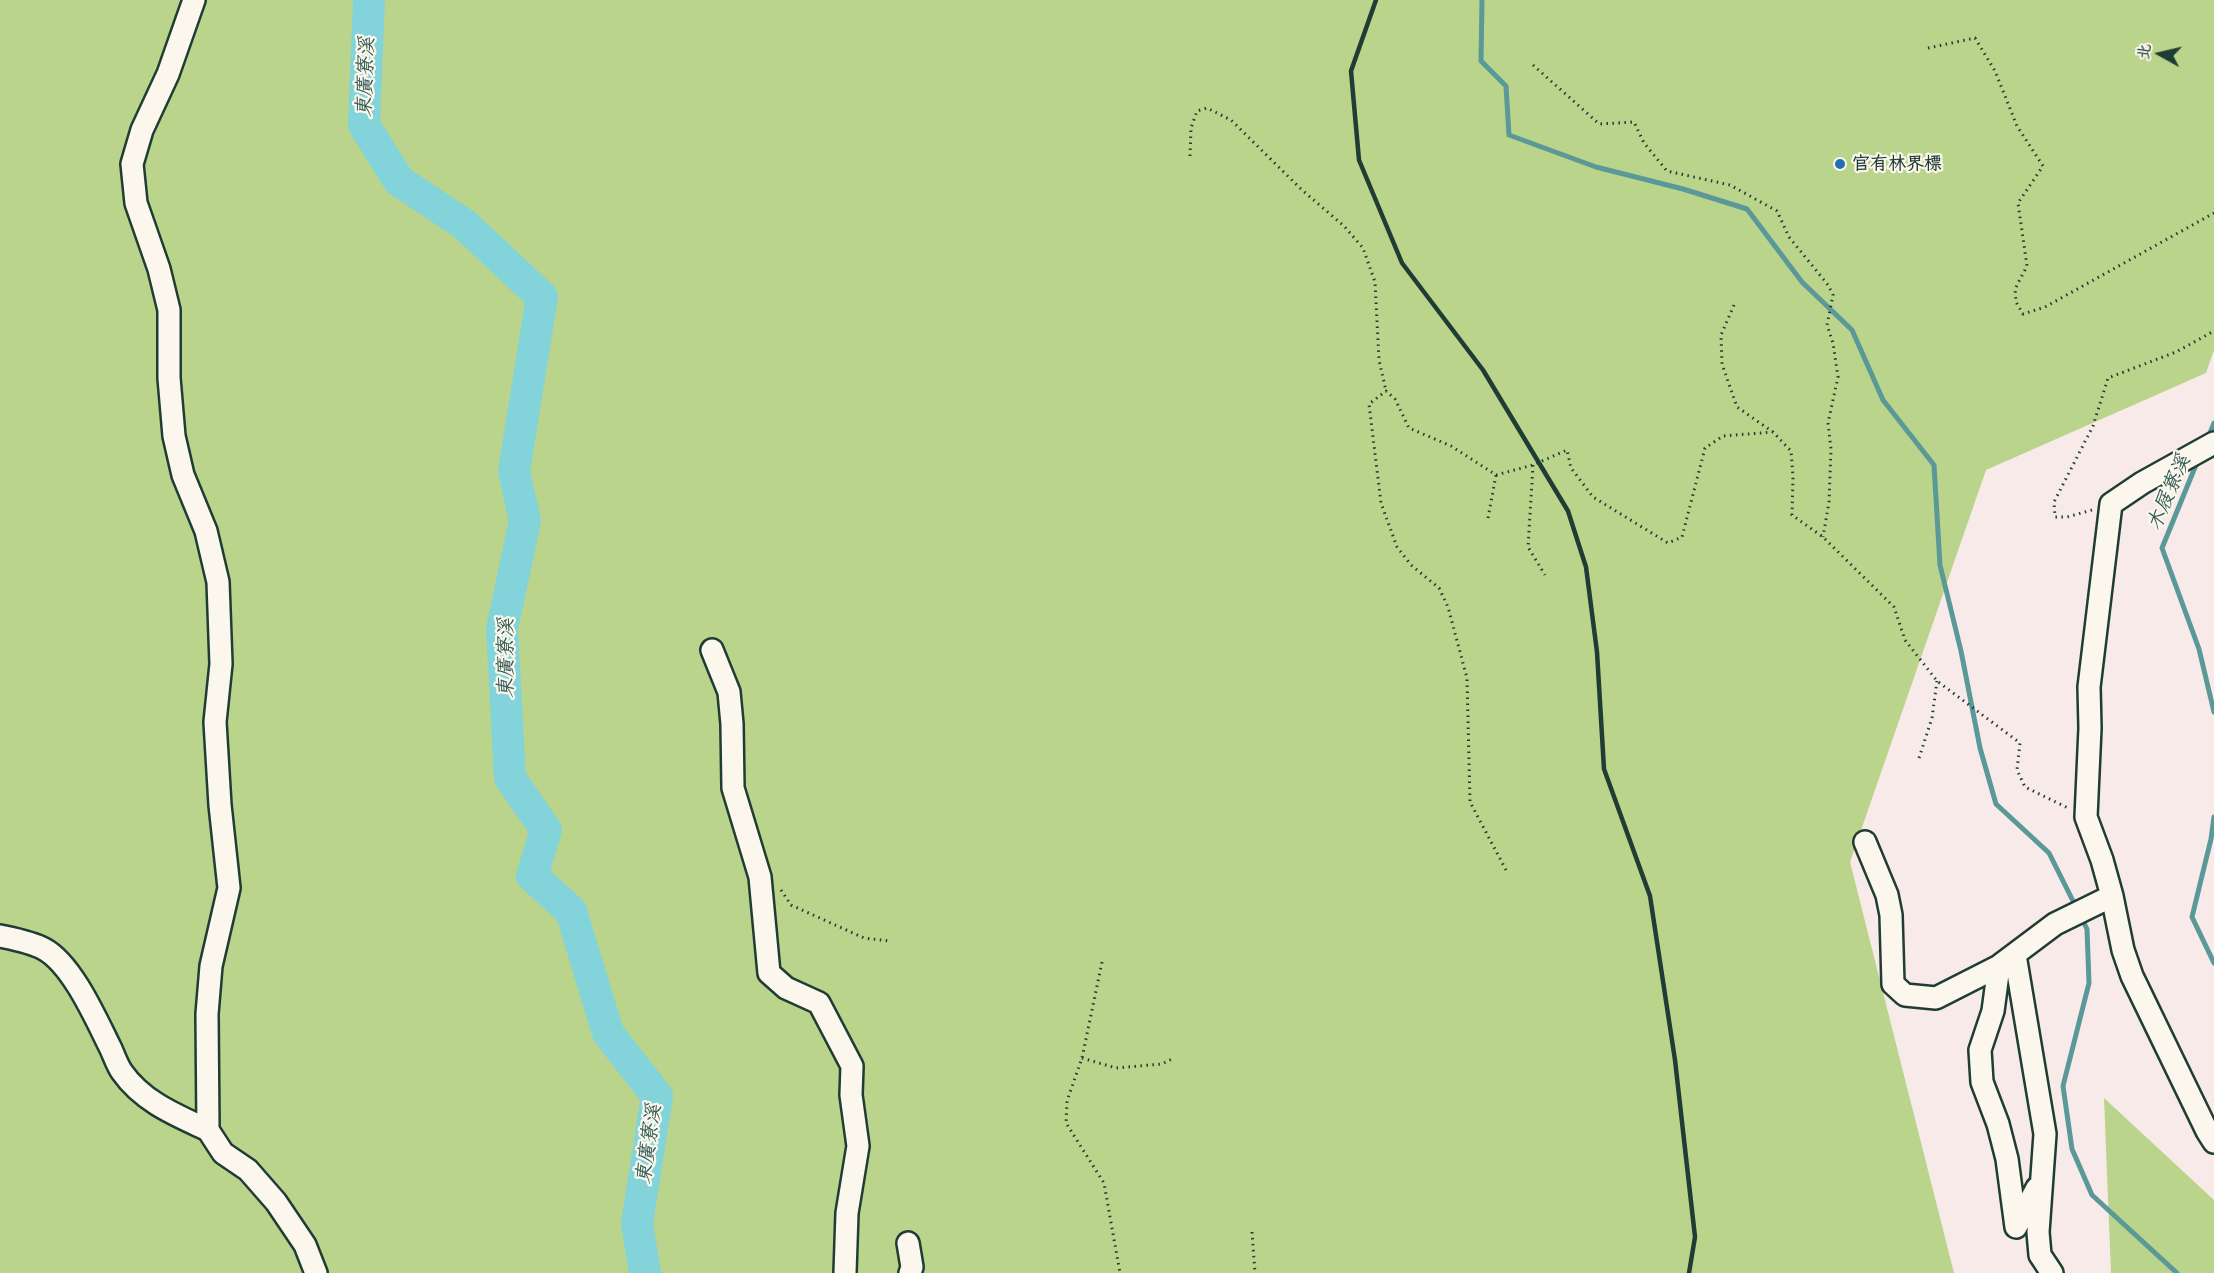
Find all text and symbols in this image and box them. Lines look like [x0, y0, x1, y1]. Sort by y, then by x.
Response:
north arrow [2130, 24, 2190, 84]
water label: 東廣寮溪 [353, 37, 379, 117]
text: 北 [2129, 42, 2155, 61]
place label: 官有林界標 [1852, 153, 1942, 175]
marker: 官有林界標 [1833, 157, 1847, 171]
water label: 木屐寮溪 [2142, 451, 2196, 535]
water label: 東廣寮溪 [494, 618, 518, 698]
water label: 東廣寮溪 [632, 1103, 666, 1185]

